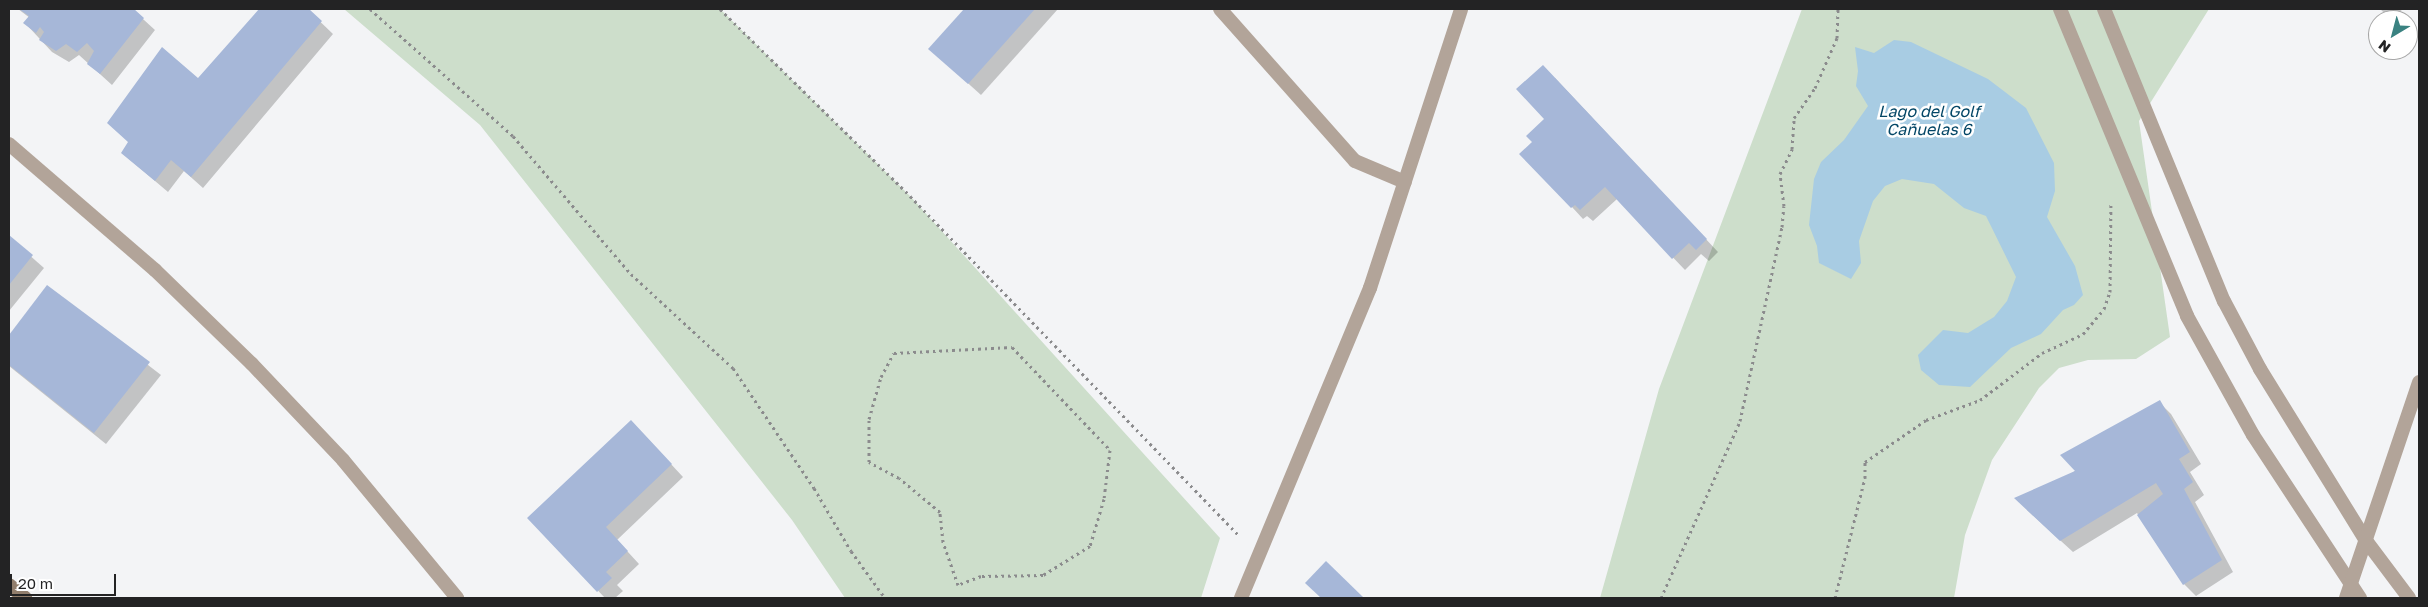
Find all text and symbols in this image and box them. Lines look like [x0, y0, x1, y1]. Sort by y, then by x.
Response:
north arrow [2368, 10, 2418, 60]
text: N [2375, 37, 2394, 57]
water label: Lago del Golf Cañuelas 6 [1878, 101, 1980, 139]
scale bar [12, 564, 119, 596]
text: 20 m [18, 574, 53, 592]

